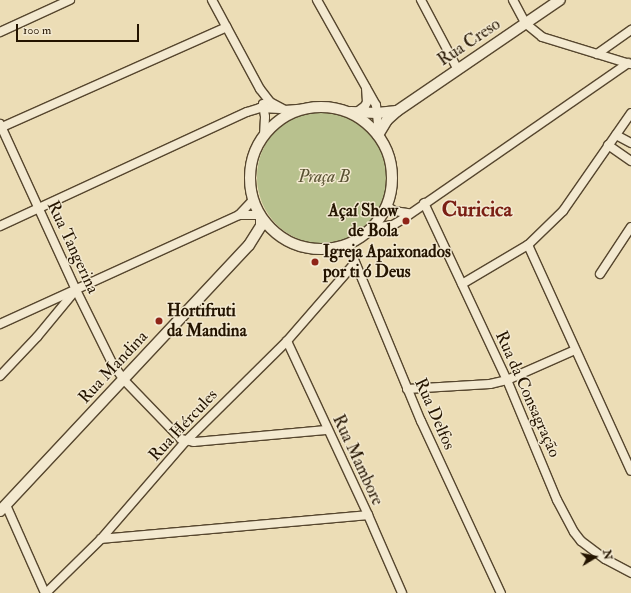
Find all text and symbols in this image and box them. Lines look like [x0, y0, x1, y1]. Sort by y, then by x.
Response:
street label: Rua Creso [434, 14, 504, 70]
scale bar [18, 16, 141, 42]
text: 100 m [23, 23, 51, 38]
park label: Praça B [298, 167, 350, 187]
street label: Rua Tangerina [43, 197, 103, 297]
district label: Curicica [442, 197, 512, 223]
place label: Açaí Show de Bola [328, 201, 398, 241]
marker: Açaí Show de Bola [401, 216, 411, 226]
place label: Igreja Apaixonados por ti ó Deus [323, 242, 451, 282]
marker: Igreja Apaixonados por ti ó Deus [310, 257, 320, 267]
place label: Hortifruti da Mandina [167, 301, 247, 341]
marker: Hortifruti da Mandina [154, 316, 164, 326]
street label: Rua Mandina [74, 326, 152, 408]
street label: Rua da Consagração [491, 328, 565, 460]
street label: Rua Delfos [410, 375, 460, 453]
street label: Rua Hércules [144, 385, 222, 465]
street label: Rua Mambore [328, 411, 388, 509]
north arrow [575, 537, 615, 577]
text: N [600, 549, 615, 561]

